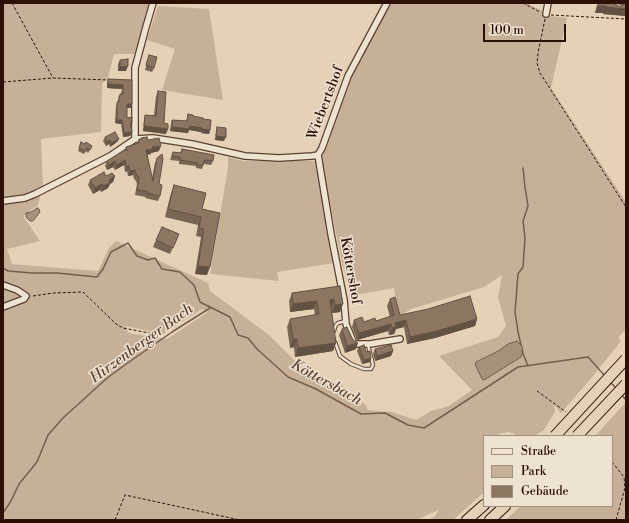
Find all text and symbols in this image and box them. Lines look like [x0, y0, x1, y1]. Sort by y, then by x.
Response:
scale bar [485, 16, 568, 42]
text: 100 m [490, 23, 524, 38]
street label: Wiebertshof [304, 64, 348, 142]
street label: Köttershof [336, 236, 364, 306]
water label: Hirzenberger Bach [87, 300, 197, 388]
water label: Köttersbach [287, 356, 365, 410]
legend [483, 435, 613, 507]
text: Straße [521, 444, 556, 459]
text: Park [521, 464, 546, 479]
text: Gebäude [521, 484, 569, 499]

